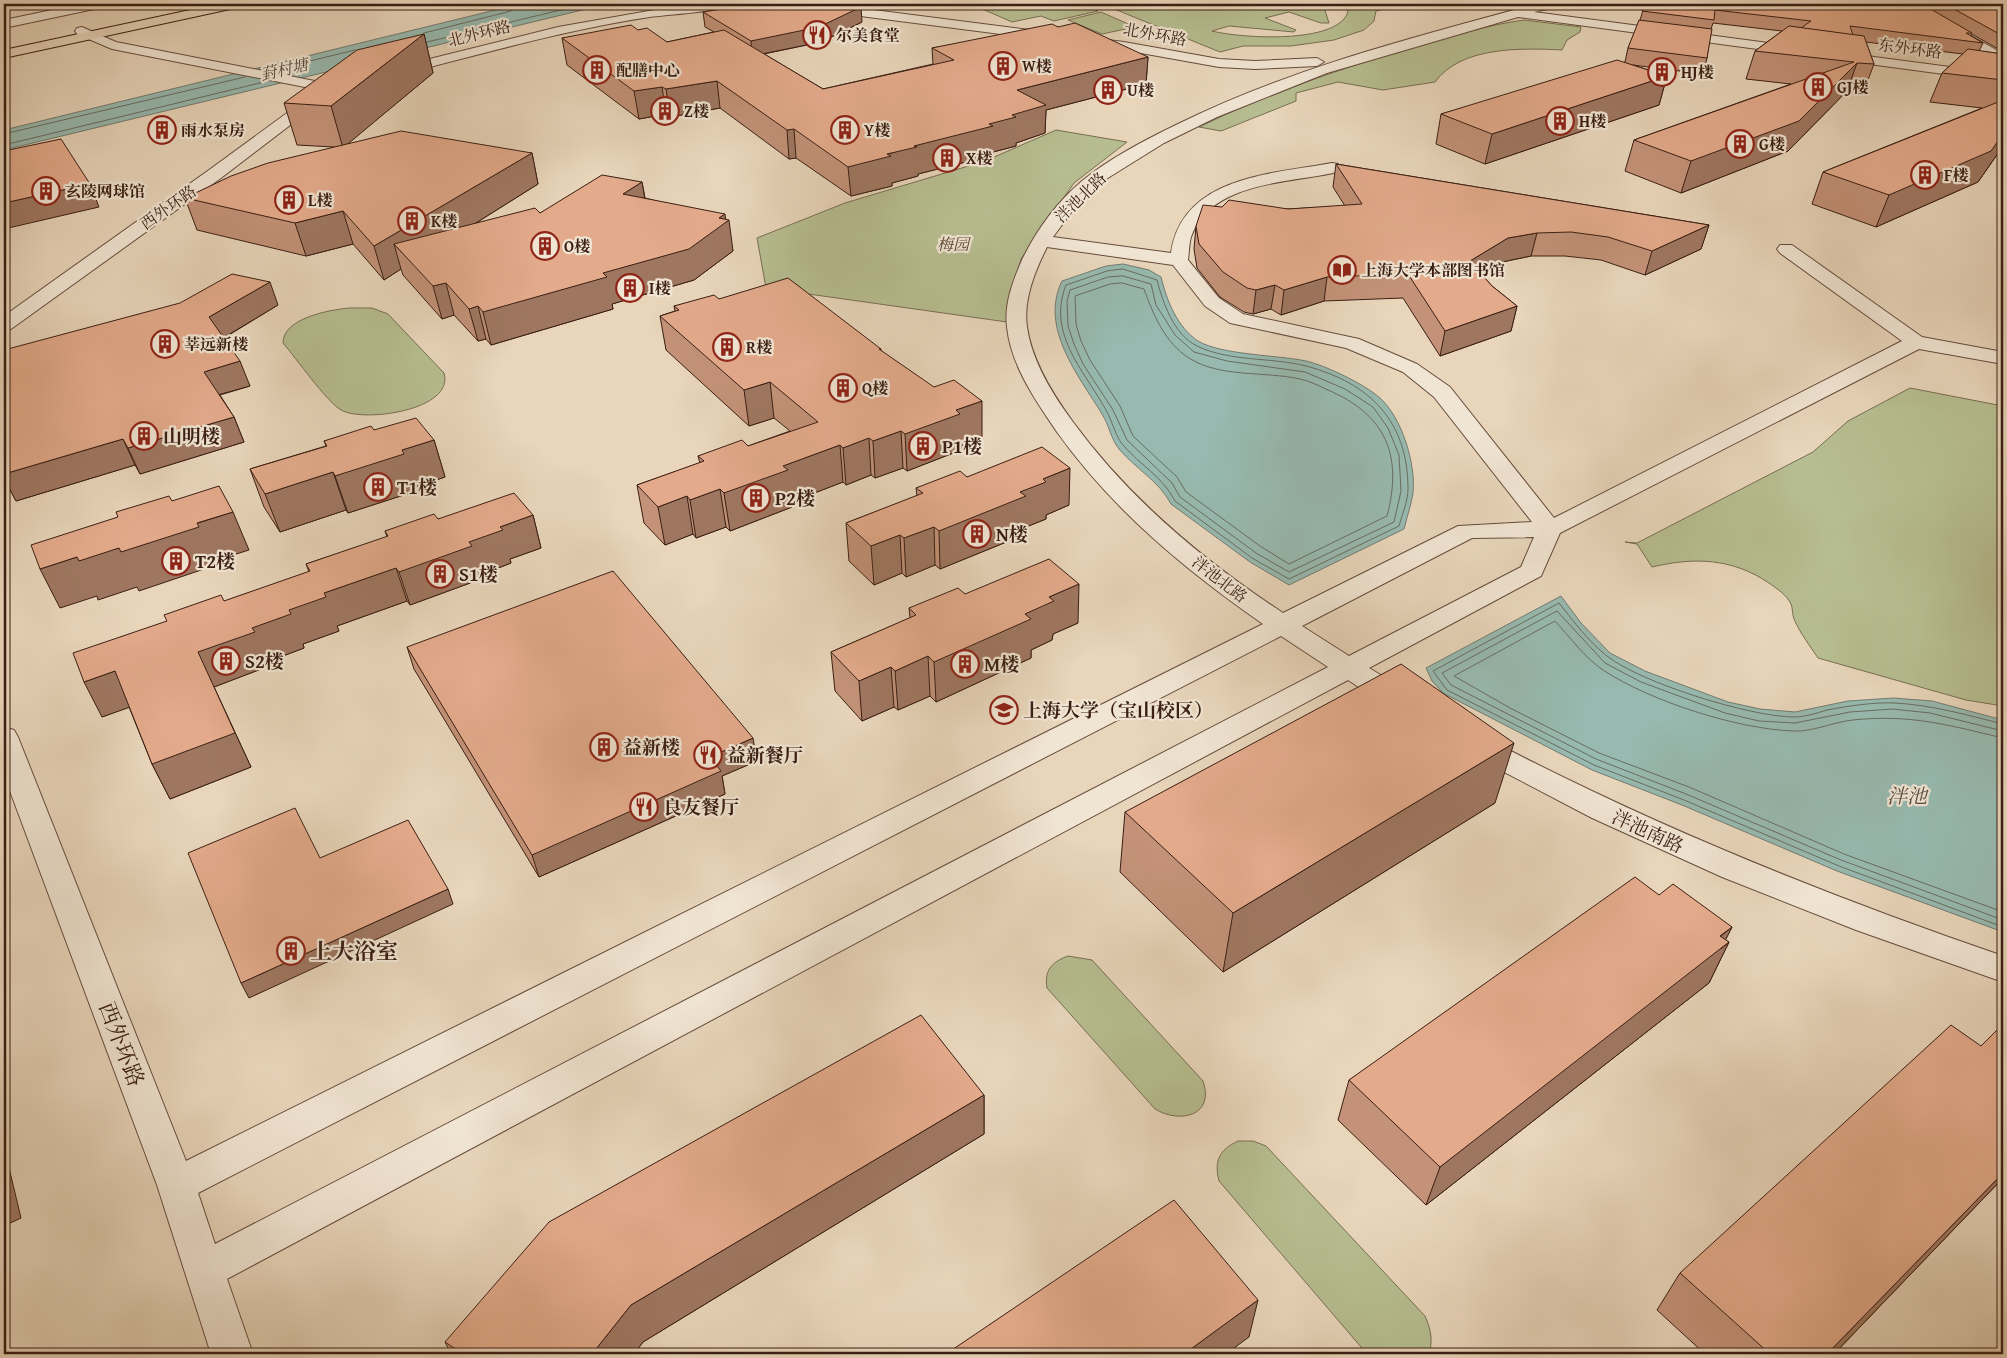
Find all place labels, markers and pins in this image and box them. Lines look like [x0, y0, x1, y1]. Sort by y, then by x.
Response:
restaurant icon: 尔美食堂 [802, 20, 832, 50]
place label: 尔美食堂 [836, 23, 900, 47]
building icon: W楼 [988, 51, 1018, 81]
place label: W楼 [1022, 54, 1052, 78]
building icon: 配膳中心 [582, 55, 612, 85]
building icon: HJ楼 [1647, 57, 1677, 87]
place label: 配膳中心 [616, 58, 680, 82]
place label: HJ楼 [1681, 60, 1714, 84]
building icon: GJ楼 [1803, 72, 1833, 102]
building icon: U楼 [1093, 75, 1123, 105]
place label: GJ楼 [1837, 75, 1868, 99]
place label: U楼 [1127, 78, 1154, 102]
building icon: Z楼 [650, 96, 680, 126]
place label: Z楼 [684, 99, 709, 123]
building icon: H楼 [1545, 106, 1575, 136]
place label: H楼 [1579, 109, 1606, 133]
building icon: 雨水泵房 [147, 115, 177, 145]
building icon: Y楼 [830, 115, 860, 145]
place label: 雨水泵房 [181, 118, 245, 142]
place label: Y楼 [864, 118, 890, 142]
building icon: G楼 [1725, 129, 1755, 159]
place label: G楼 [1759, 132, 1785, 156]
building icon: X楼 [932, 143, 962, 173]
place label: X楼 [966, 146, 992, 170]
building icon: F楼 [1910, 160, 1940, 190]
place label: F楼 [1944, 163, 1968, 187]
building icon: 玄陵网球馆 [31, 176, 61, 206]
place label: 玄陵网球馆 [65, 179, 145, 203]
building icon: L楼 [274, 185, 304, 215]
place label: L楼 [308, 188, 332, 212]
building icon: K楼 [397, 206, 427, 236]
place label: K楼 [431, 209, 457, 233]
building icon: O楼 [530, 231, 560, 261]
place label: O楼 [564, 234, 590, 258]
library icon: 上海大学本部图书馆 [1327, 255, 1357, 285]
place label: 上海大学本部图书馆 [1361, 258, 1505, 282]
building icon: I楼 [615, 273, 645, 303]
place label: I楼 [649, 276, 670, 300]
building icon: 莘远新楼 [150, 329, 180, 359]
place label: 莘远新楼 [184, 332, 248, 356]
building icon: R楼 [712, 332, 742, 362]
place label: R楼 [746, 335, 772, 359]
building icon: Q楼 [828, 373, 858, 403]
place label: Q楼 [862, 376, 888, 400]
building icon: 山明楼 [129, 421, 159, 451]
place label: 山明楼 [163, 422, 220, 450]
building icon: P1楼 [908, 431, 938, 461]
place label: P1楼 [942, 432, 982, 460]
building icon: T1楼 [363, 472, 393, 502]
place label: T1楼 [397, 473, 437, 501]
building icon: P2楼 [741, 483, 771, 513]
place label: P2楼 [775, 484, 815, 512]
building icon: N楼 [962, 519, 992, 549]
place label: N楼 [996, 520, 1028, 548]
building icon: T2楼 [161, 546, 191, 576]
place label: T2楼 [195, 547, 235, 575]
building icon: S1楼 [425, 559, 455, 589]
place label: S1楼 [459, 560, 498, 588]
building icon: S2楼 [211, 646, 241, 676]
place label: S2楼 [245, 647, 284, 675]
building icon: M楼 [950, 649, 980, 679]
place label: M楼 [984, 650, 1019, 678]
school or university icon: 上海大学（宝山校区） [989, 695, 1019, 725]
place label: 上海大学（宝山校区） [1023, 696, 1213, 724]
building icon: 益新楼 [589, 732, 619, 762]
place label: 益新楼 [623, 733, 680, 761]
restaurant icon: 益新餐厅 [693, 740, 723, 770]
place label: 益新餐厅 [727, 741, 803, 769]
restaurant icon: 良友餐厅 [629, 792, 659, 822]
place label: 良友餐厅 [663, 793, 739, 821]
place label: 上大浴室 [310, 935, 398, 967]
building icon: 上大浴室 [276, 936, 306, 966]

